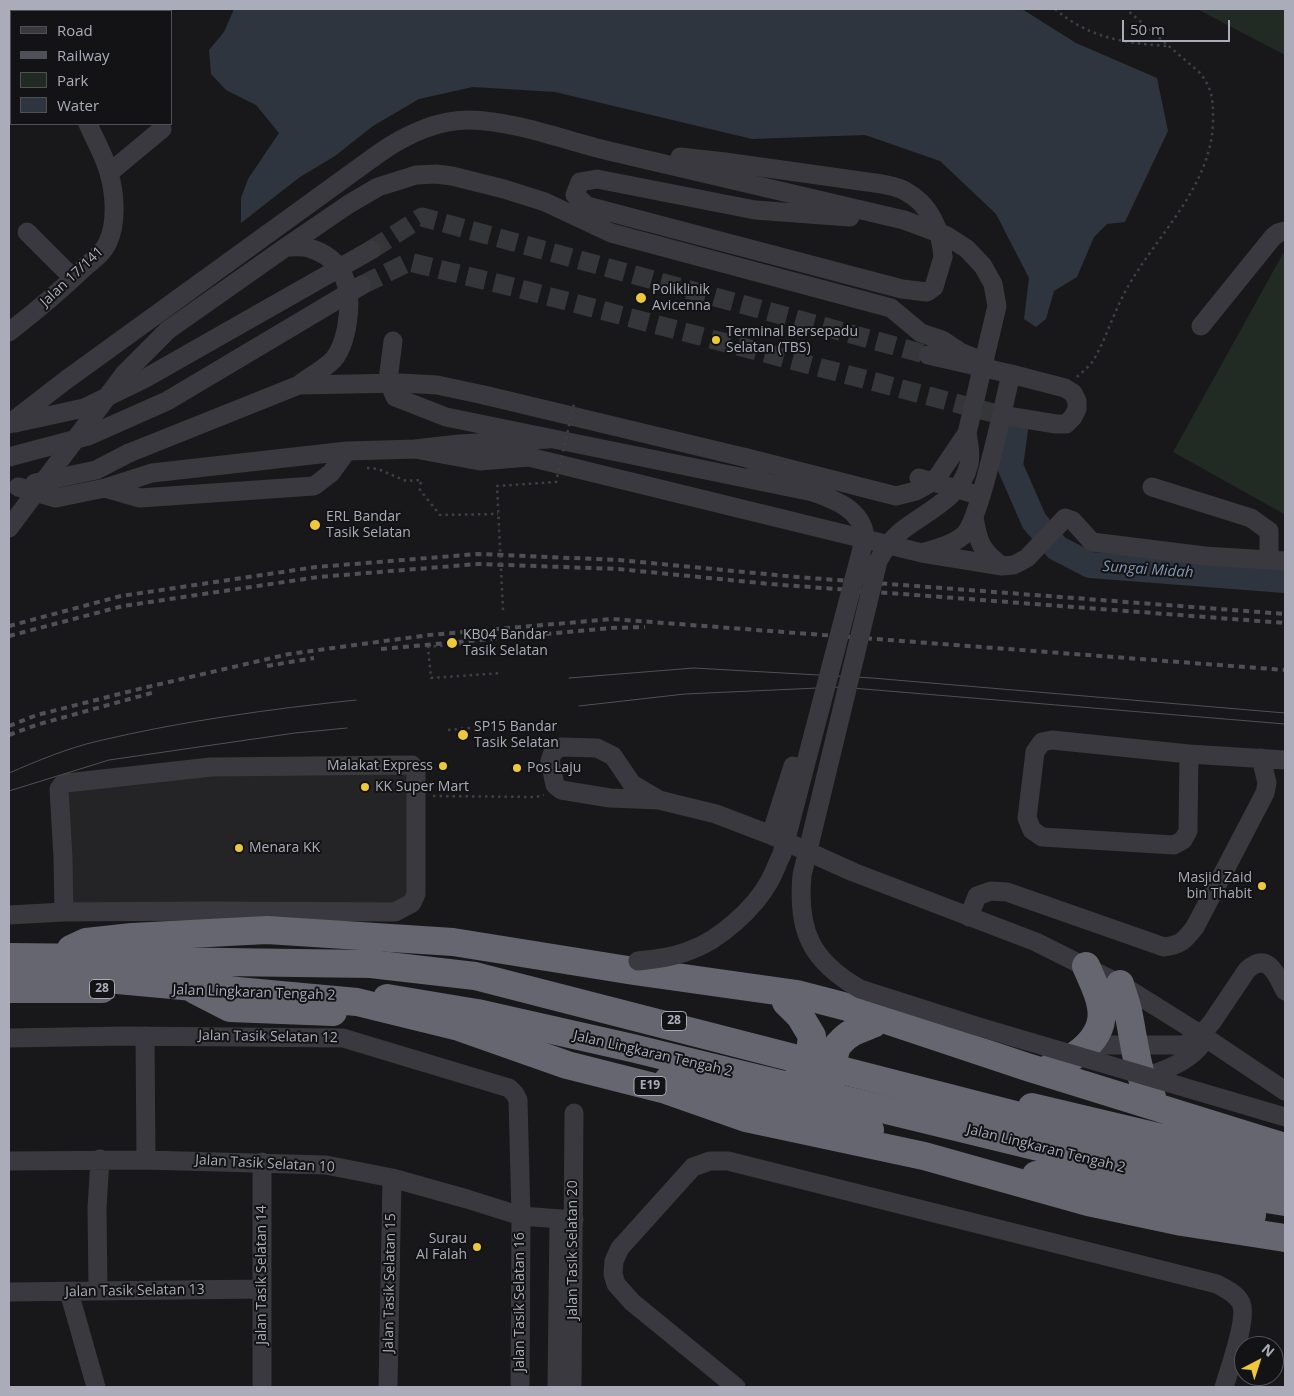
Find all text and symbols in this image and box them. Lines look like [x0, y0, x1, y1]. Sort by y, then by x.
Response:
legend [10, 10, 172, 125]
scale bar [1124, 10, 1232, 42]
text: 50 m [1130, 19, 1165, 39]
text: Road [57, 20, 93, 40]
text: Railway [57, 45, 110, 65]
text: Park [57, 70, 88, 90]
text: Water [57, 95, 99, 115]
street label: Jalan 17/141 [37, 243, 107, 311]
place label: Poliklinik Avicenna [652, 282, 711, 314]
marker: Poliklinik Avicenna [634, 291, 648, 305]
place label: Terminal Bersepadu Selatan (TBS) [726, 324, 858, 357]
marker: Terminal Bersepadu Selatan (TBS) [710, 334, 722, 346]
place label: ERL Bandar Tasik Selatan [326, 509, 411, 542]
marker: ERL Bandar Tasik Selatan [308, 518, 322, 532]
water label: Sungai Midah [1102, 558, 1194, 582]
place label: KB04 Bandar Tasik Selatan [463, 627, 548, 660]
marker: KB04 Bandar Tasik Selatan [445, 636, 459, 650]
place label: SP15 Bandar Tasik Selatan [474, 719, 559, 752]
marker: SP15 Bandar Tasik Selatan [456, 728, 470, 742]
place label: Malakat Express [327, 758, 433, 774]
marker: Malakat Express [437, 760, 449, 772]
place label: Pos Laju [527, 760, 581, 776]
marker: Pos Laju [511, 762, 523, 774]
place label: KK Super Mart [375, 779, 469, 795]
marker: KK Super Mart [359, 781, 371, 793]
place label: Menara KK [249, 840, 320, 856]
marker: Menara KK [233, 842, 245, 854]
place label: Masjid Zaid bin Thabit [1178, 870, 1252, 902]
marker: Masjid Zaid bin Thabit [1256, 880, 1268, 892]
road number: 28 [90, 980, 114, 999]
street label: Jalan Lingkaran Tengah 2 [172, 982, 336, 1004]
road number: 28 [662, 1011, 686, 1030]
street label: Jalan Tasik Selatan 12 [198, 1027, 338, 1047]
street label: Jalan Lingkaran Tengah 2 [572, 1028, 734, 1080]
road number: E19 [634, 1076, 666, 1096]
street label: Jalan Lingkaran Tengah 2 [965, 1121, 1127, 1177]
street label: Jalan Tasik Selatan 10 [195, 1152, 335, 1176]
street label: Jalan Tasik Selatan 20 [565, 1180, 581, 1320]
street label: Jalan Tasik Selatan 14 [254, 1205, 270, 1345]
street label: Jalan Tasik Selatan 15 [380, 1213, 400, 1353]
place label: Surau Al Falah [416, 1231, 467, 1264]
street label: Jalan Tasik Selatan 16 [512, 1232, 528, 1372]
marker: Surau Al Falah [471, 1241, 483, 1253]
street label: Jalan Tasik Selatan 13 [65, 1281, 205, 1301]
north arrow [1234, 1336, 1284, 1386]
text: N [1258, 1339, 1279, 1361]

